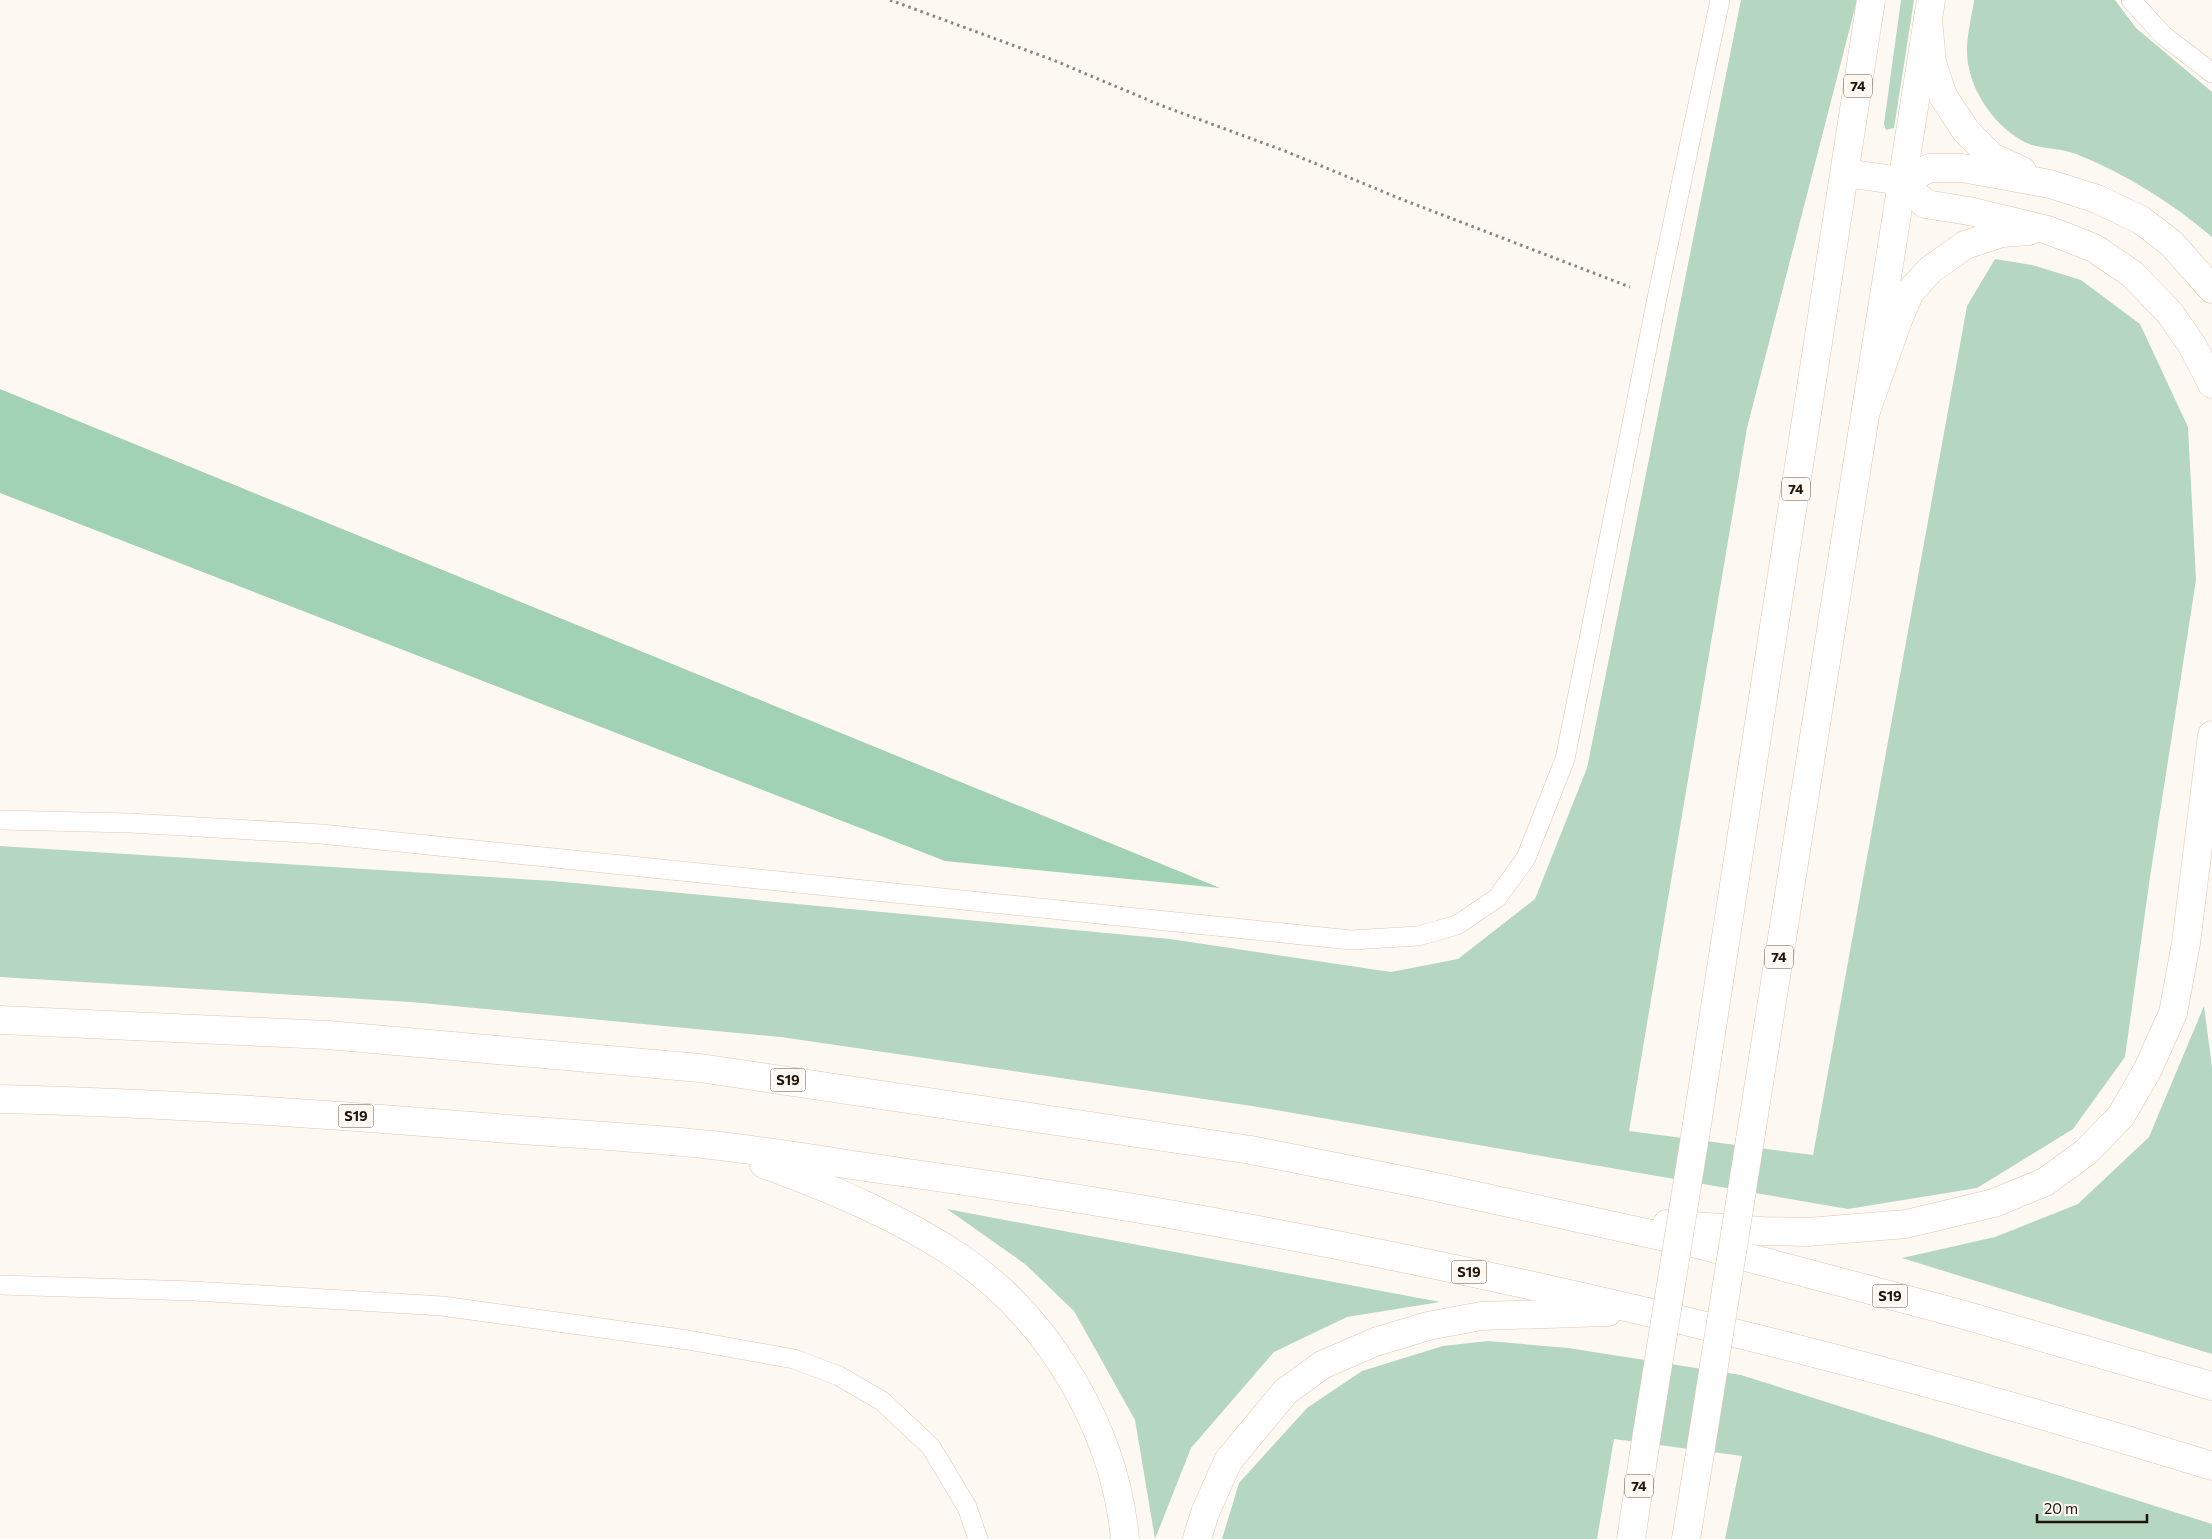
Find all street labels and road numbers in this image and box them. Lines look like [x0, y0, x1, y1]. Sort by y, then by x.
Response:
road number: 74 [1844, 74, 1872, 98]
road number: 74 [1782, 478, 1810, 500]
road number: 74 [1765, 946, 1793, 969]
road number: S19 [770, 1068, 806, 1092]
road number: S19 [338, 1104, 374, 1128]
road number: S19 [1452, 1260, 1486, 1284]
road number: S19 [1872, 1284, 1908, 1308]
road number: 74 [1625, 1474, 1653, 1498]

